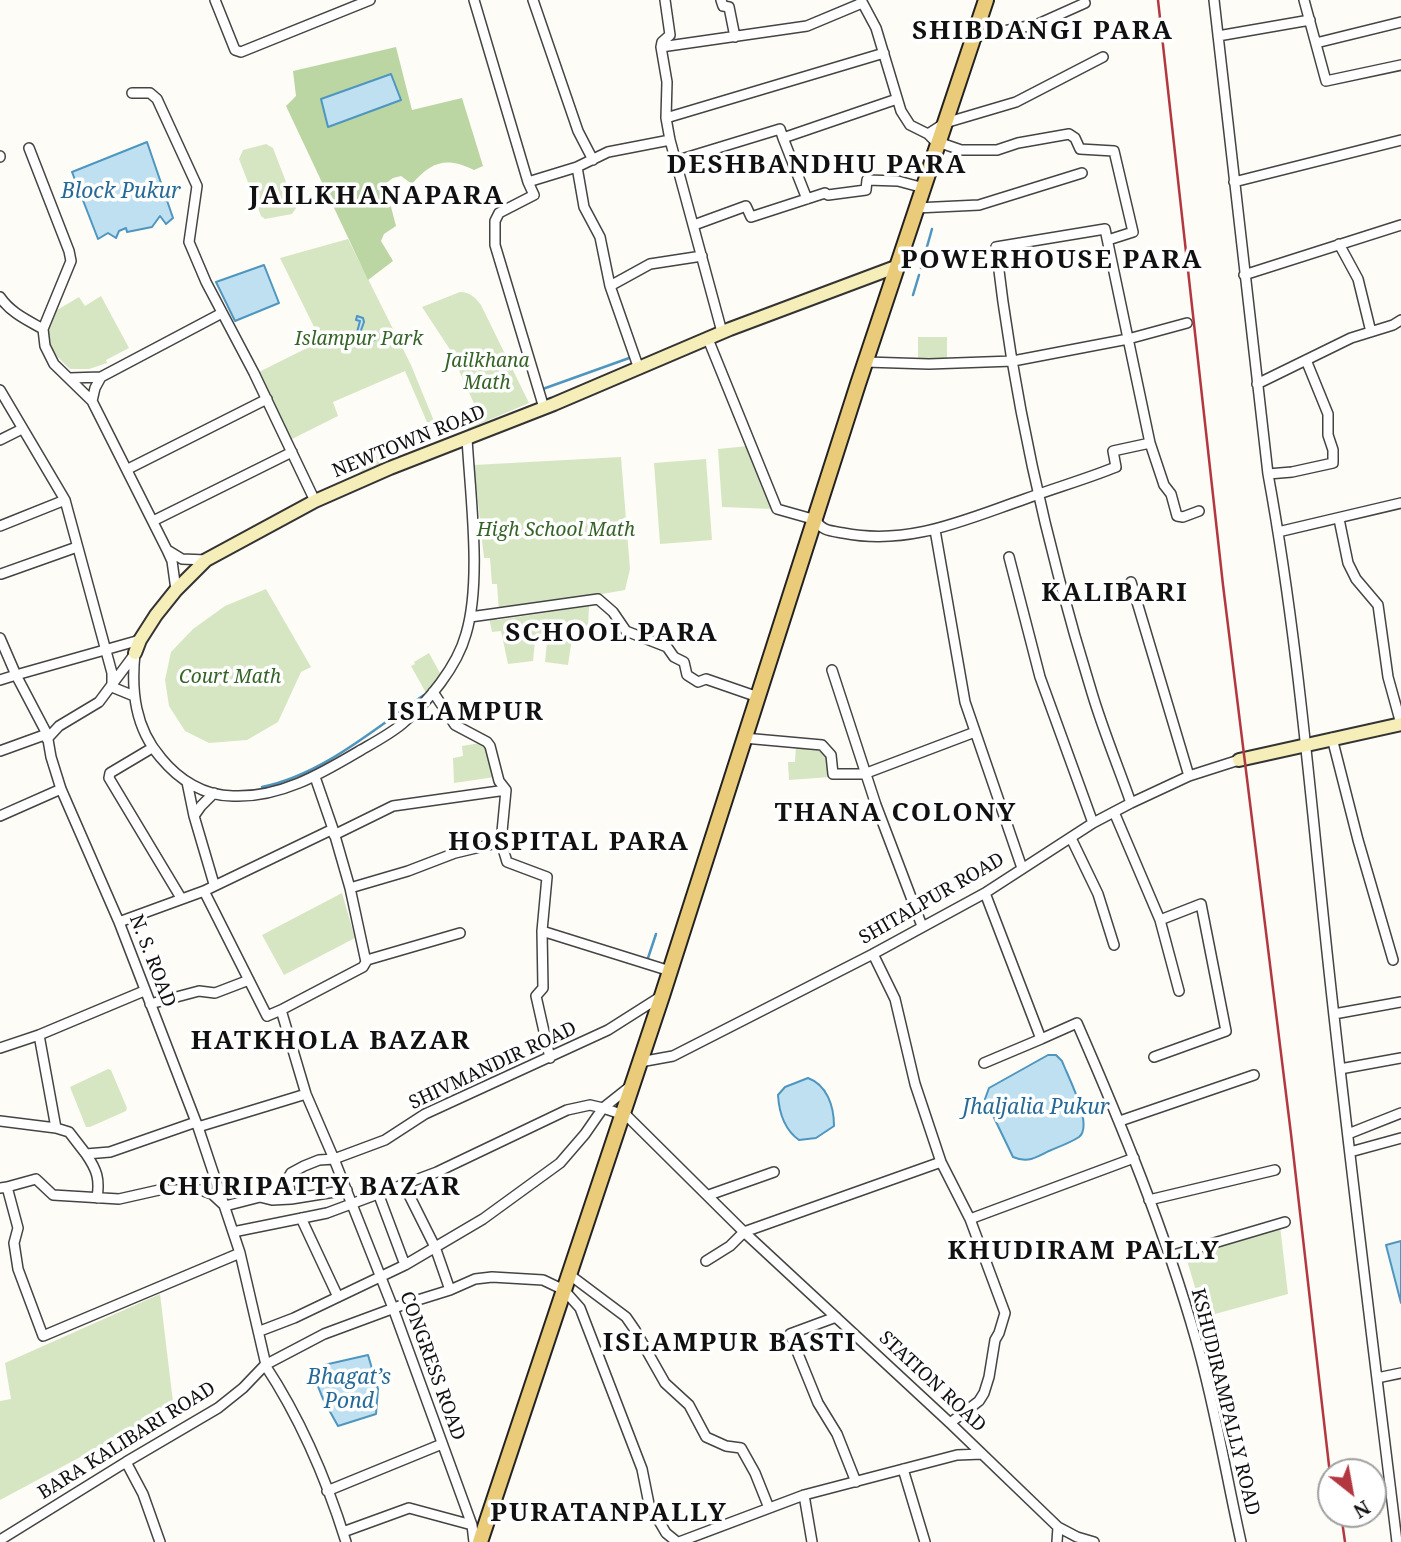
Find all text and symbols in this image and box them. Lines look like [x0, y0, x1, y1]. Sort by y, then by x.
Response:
district label: SHIBDANGI PARA [914, 16, 1172, 48]
district label: DESHBANDHU PARA [669, 150, 965, 182]
water label: Block Pukur [61, 179, 181, 205]
district label: JAILKHANAPARA [250, 181, 504, 213]
district label: POWERHOUSE PARA [903, 245, 1201, 277]
park label: Islampur Park [295, 329, 423, 351]
park label: Jailkhana Math [445, 351, 529, 395]
street label: NEWTOWN ROAD [329, 401, 489, 483]
park label: High School Math [477, 520, 635, 542]
district label: KALIBARI [1042, 578, 1188, 610]
district label: SCHOOL PARA [507, 618, 717, 650]
park label: Court Math [179, 667, 281, 689]
district label: ISLAMPUR [388, 697, 544, 729]
district label: THANA COLONY [776, 798, 1016, 830]
district label: HOSPITAL PARA [450, 827, 688, 859]
street label: SHITALPUR ROAD [855, 848, 1009, 950]
street label: N. S. ROAD [124, 912, 180, 1010]
street label: SHIVMANDIR ROAD [406, 1017, 580, 1115]
district label: HATKHOLA BAZAR [193, 1026, 469, 1058]
water label: Jhaljalia Pukur [962, 1095, 1110, 1121]
district label: CHURIPATTY BAZAR [160, 1172, 460, 1204]
district label: KHUDIRAM PALLY [949, 1236, 1219, 1268]
street label: KSHUDIRAMPALLY ROAD [1186, 1286, 1264, 1518]
street label: CONGRESS ROAD [394, 1288, 470, 1444]
street label: STATION ROAD [874, 1327, 990, 1437]
district label: ISLAMPUR BASTI [604, 1328, 856, 1360]
water label: Bhagat’s Pond [307, 1365, 391, 1415]
street label: BARA KALIBARI ROAD [34, 1377, 220, 1505]
north arrow [1317, 1458, 1387, 1528]
text: N [1349, 1494, 1375, 1524]
district label: PURATANPALLY [492, 1498, 726, 1530]

